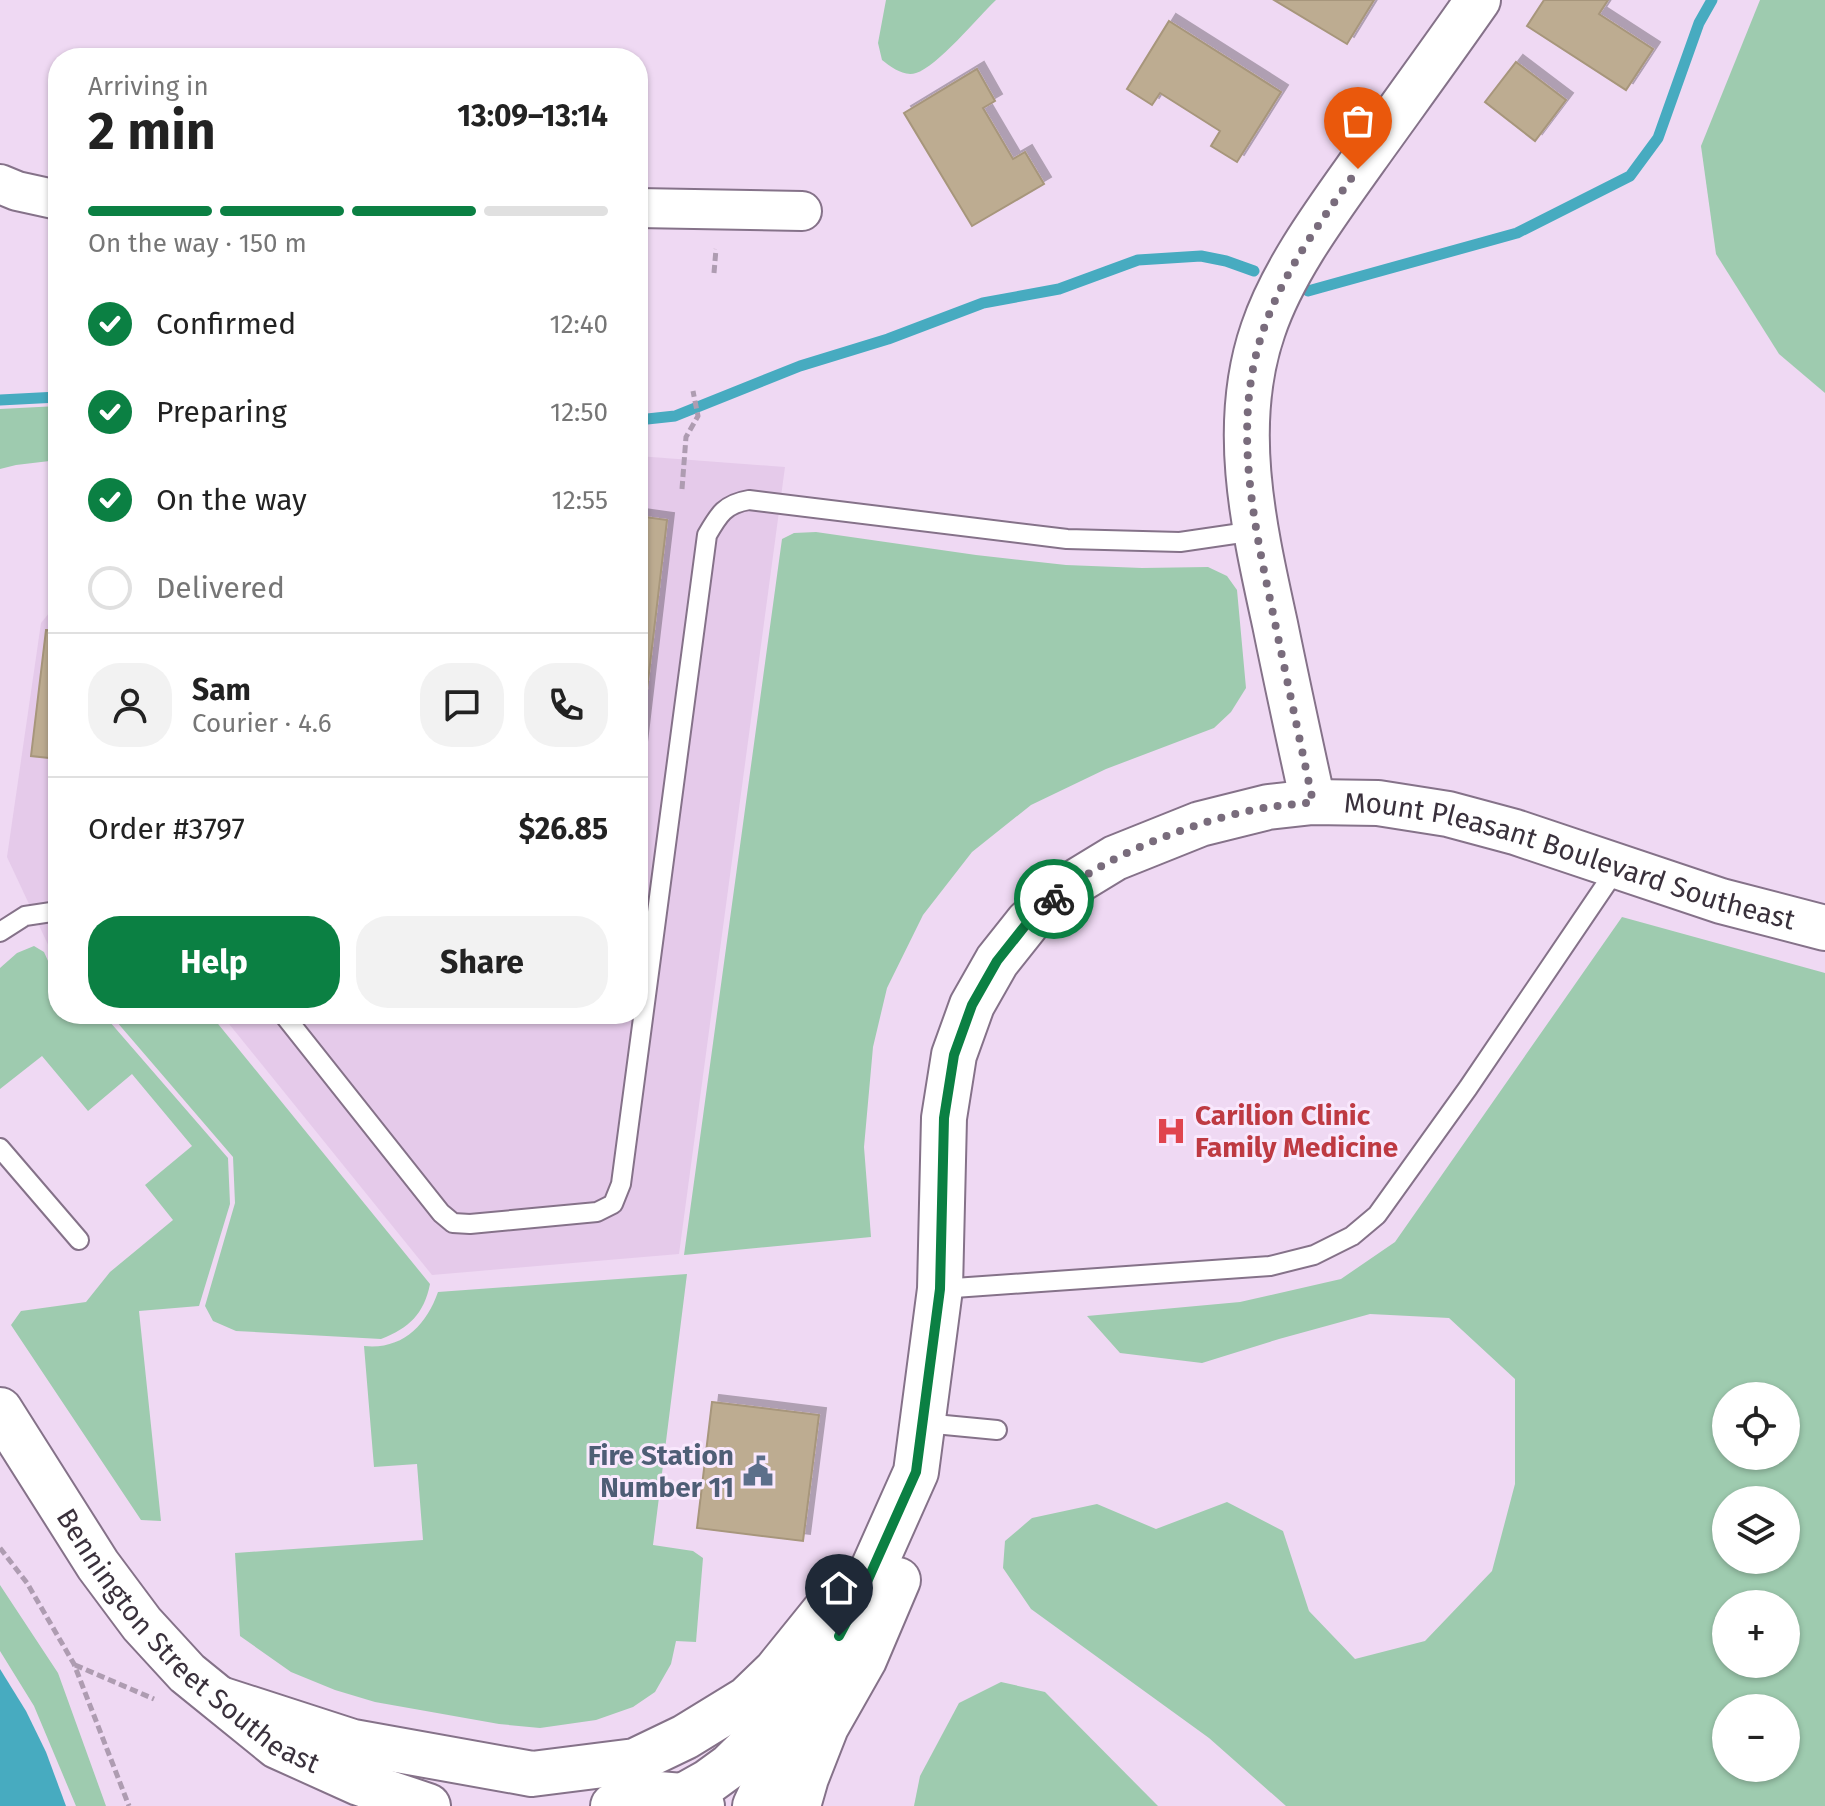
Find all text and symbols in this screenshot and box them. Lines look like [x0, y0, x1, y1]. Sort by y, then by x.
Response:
text: Arriving in [88, 71, 209, 102]
pin [1324, 87, 1392, 169]
text: 13:09–13:14 [457, 98, 608, 134]
icon: bag [1336, 99, 1380, 143]
text: 2 min [88, 100, 216, 163]
text: On the way · 150 m [88, 228, 307, 259]
icon: check [88, 302, 132, 346]
text: Confirmed [156, 306, 296, 342]
text: 12:40 [549, 309, 608, 340]
icon: check [88, 390, 132, 434]
text: Preparing [156, 394, 287, 430]
text: 12:50 [550, 397, 608, 428]
icon: check [88, 478, 132, 522]
text: On the way [156, 482, 307, 518]
text: 12:55 [552, 485, 608, 516]
text: Delivered [156, 570, 285, 606]
button: person [88, 663, 172, 747]
button: chat [420, 663, 504, 747]
button: phone [524, 663, 608, 747]
text: Sam [192, 672, 251, 708]
text: Courier · 4.6 [192, 708, 332, 739]
street label: Mount Pleasant Boulevard Southeast [1344, 786, 1799, 937]
text: Order #3797 [88, 811, 245, 847]
text: $26.85 [519, 811, 608, 847]
courier [1014, 859, 1094, 939]
icon: bike [1032, 877, 1076, 921]
button: Help [88, 916, 340, 1008]
button: Share [356, 916, 608, 1008]
place label: Carilion Clinic Family Medicine [1195, 1099, 1398, 1164]
hospital icon: Carilion Clinic Family Medicine [1154, 1114, 1188, 1148]
map controls [1712, 1382, 1800, 1782]
button: locate [1712, 1382, 1800, 1470]
place label: Fire Station Number 11 [588, 1439, 734, 1504]
public building icon: Fire Station Number 11 [741, 1454, 775, 1488]
button: layers [1712, 1486, 1800, 1574]
street label: Bennington Street Southeast [50, 1502, 325, 1780]
pin [805, 1554, 873, 1636]
icon: home [817, 1566, 861, 1610]
button: + [1712, 1590, 1800, 1678]
button: − [1712, 1694, 1800, 1782]

